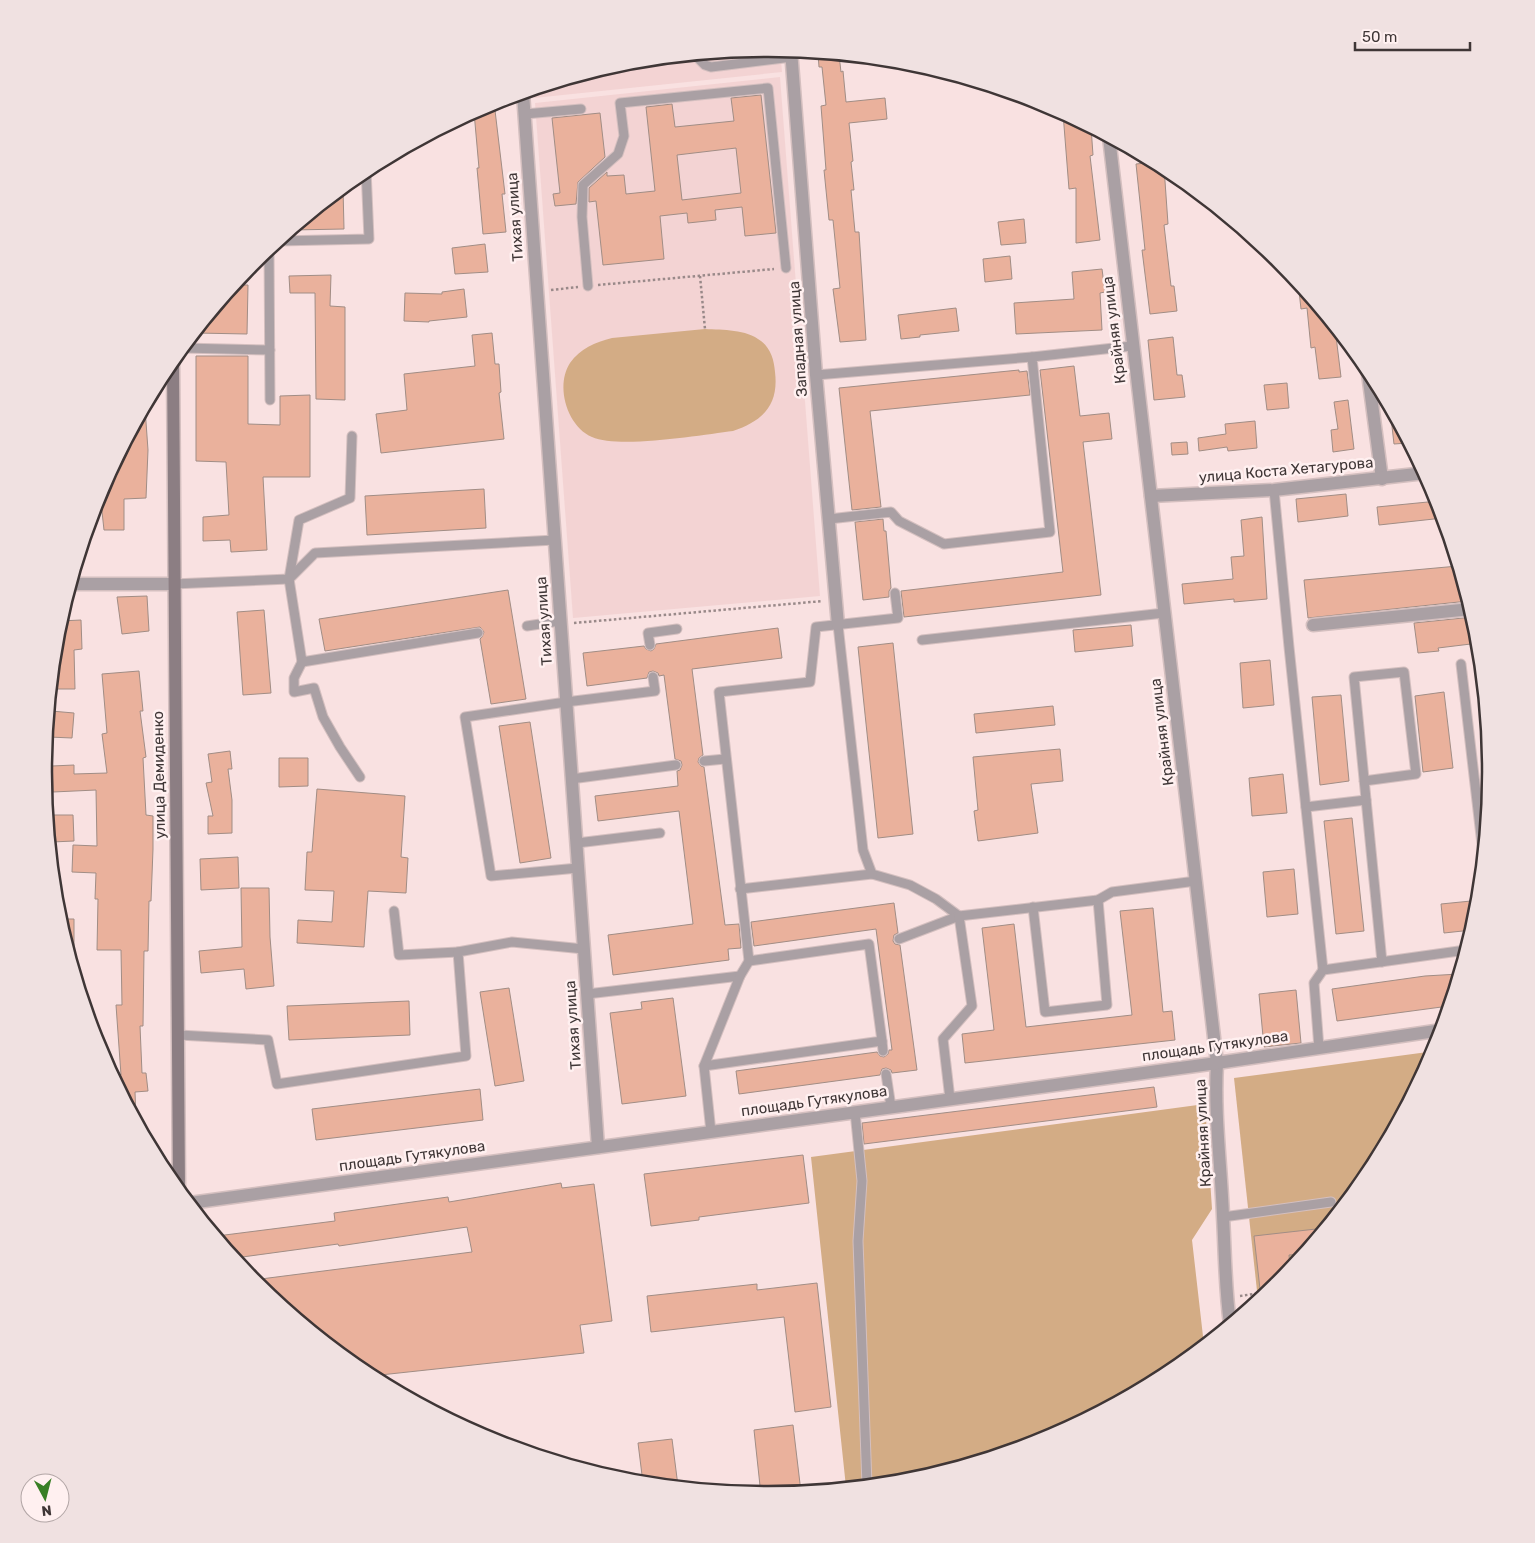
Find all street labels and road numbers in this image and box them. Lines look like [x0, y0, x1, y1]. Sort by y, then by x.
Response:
street label: Тихая улица [503, 172, 527, 262]
street label: Крайняя улица [1098, 275, 1130, 385]
street label: Западная улица [785, 280, 811, 398]
street label: улица Коста Хетагурова [1198, 453, 1374, 487]
street label: Тихая улица [532, 576, 556, 666]
street label: Крайняя улица [1146, 677, 1178, 787]
street label: улица Демиденко [149, 711, 169, 839]
street label: Тихая улица [561, 980, 585, 1070]
street label: площадь Гутякулова [1141, 1027, 1289, 1065]
street label: Крайняя улица [1191, 1078, 1215, 1188]
street label: площадь Гутякулова [740, 1082, 888, 1120]
street label: площадь Гутякулова [338, 1137, 486, 1175]

